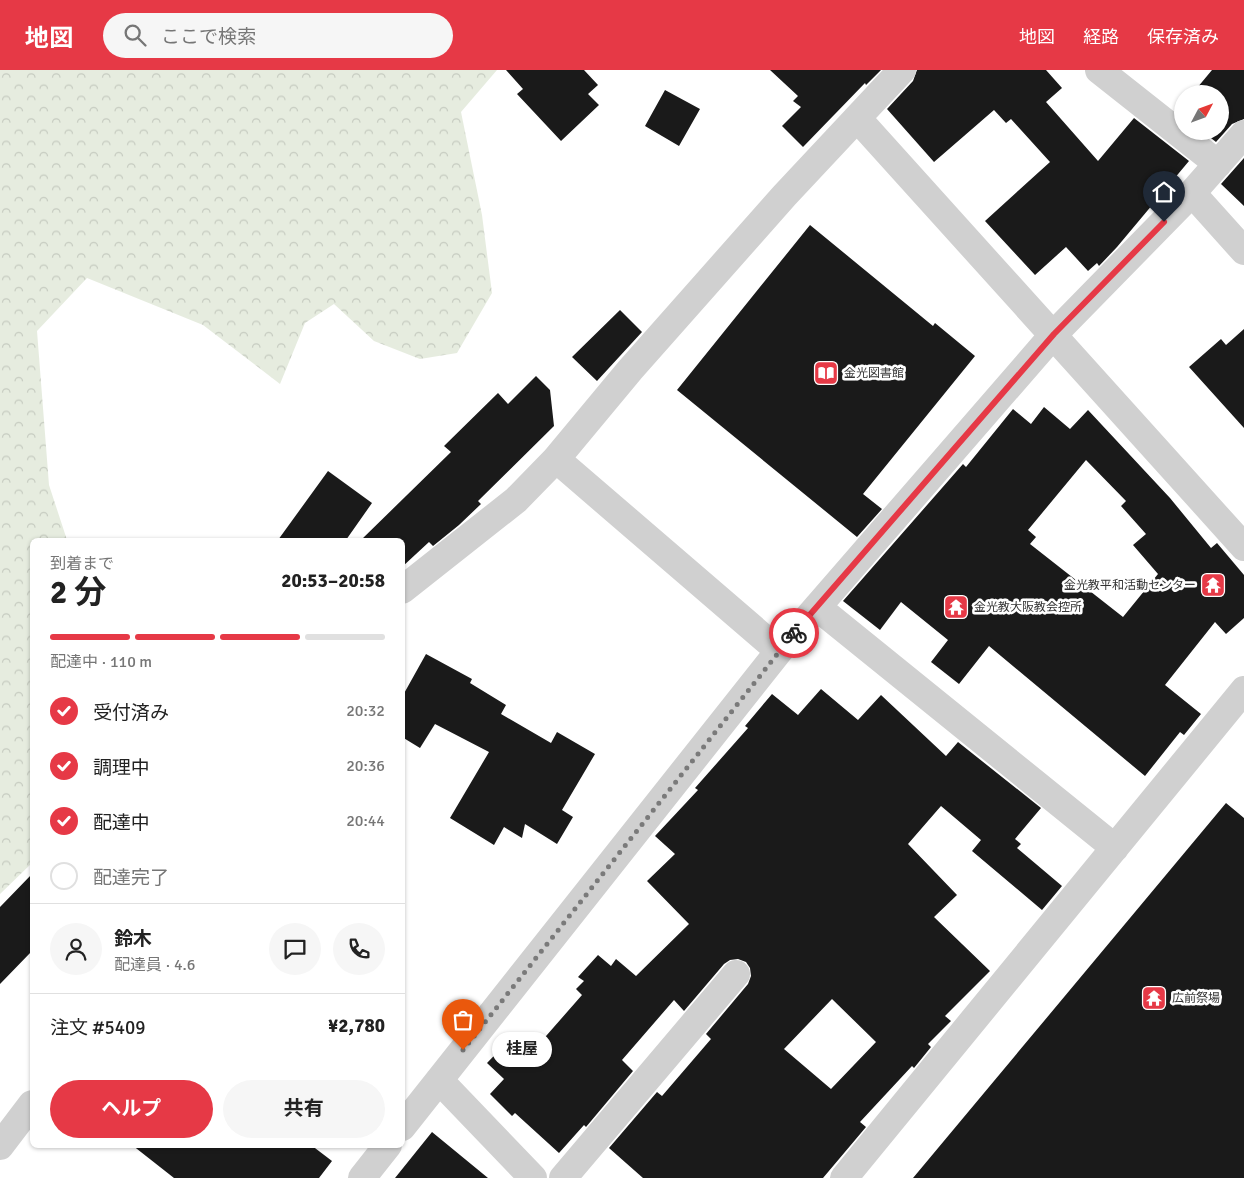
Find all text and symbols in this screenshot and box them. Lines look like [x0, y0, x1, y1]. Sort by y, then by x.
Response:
search box [103, 13, 453, 58]
icon: search [121, 21, 149, 49]
text: 地図 [25, 23, 73, 53]
text: ここで検索 [161, 25, 256, 49]
text: 地図 [1019, 26, 1055, 48]
text: 経路 [1083, 26, 1119, 48]
text: 保存済み [1147, 26, 1219, 48]
north arrow [1174, 85, 1229, 140]
map controls [1174, 85, 1229, 140]
pin [1143, 171, 1185, 222]
icon: home [1150, 178, 1178, 206]
library icon: 金光図書館 [813, 360, 839, 386]
place label: 金光図書館 [844, 366, 904, 381]
text: 到着まで [50, 554, 114, 574]
text: 20:53–20:58 [281, 569, 385, 593]
temple icon: 金光教平和活動センター [1200, 572, 1226, 598]
text: 2 分 [50, 573, 106, 612]
place label: 金光教平和活動センター [1064, 578, 1196, 593]
temple icon: 金光教大阪教会控所 [943, 594, 969, 620]
place label: 金光教大阪教会控所 [974, 600, 1082, 615]
courier [769, 608, 819, 658]
icon: bike [780, 619, 808, 647]
text: 配達中 · 110 m [50, 652, 152, 672]
icon: check [50, 697, 78, 725]
text: 受付済み [93, 701, 169, 725]
text: 20:32 [346, 701, 385, 721]
icon: check [50, 752, 78, 780]
text: 調理中 [93, 756, 150, 780]
text: 20:36 [346, 756, 385, 776]
icon: check [50, 807, 78, 835]
text: 配達中 [93, 811, 150, 835]
text: 20:44 [346, 811, 385, 831]
text: 配達完了 [93, 866, 169, 890]
button: person [50, 923, 102, 975]
button: chat [269, 923, 321, 975]
button: phone [333, 923, 385, 975]
text: 鈴木 [114, 927, 152, 951]
text: 配達員 · 4.6 [114, 955, 195, 975]
temple icon: 広前祭場 [1141, 985, 1167, 1011]
place label: 広前祭場 [1172, 991, 1220, 1006]
pin [442, 999, 484, 1050]
icon: bag [449, 1006, 477, 1034]
text: ¥2,780 [328, 1014, 385, 1038]
text: 注文 #5409 [50, 1016, 145, 1040]
callout: 桂屋 [493, 1032, 553, 1068]
text: 桂屋 [506, 1039, 538, 1059]
button: ヘルプ [50, 1080, 213, 1138]
button: 共有 [223, 1080, 385, 1138]

